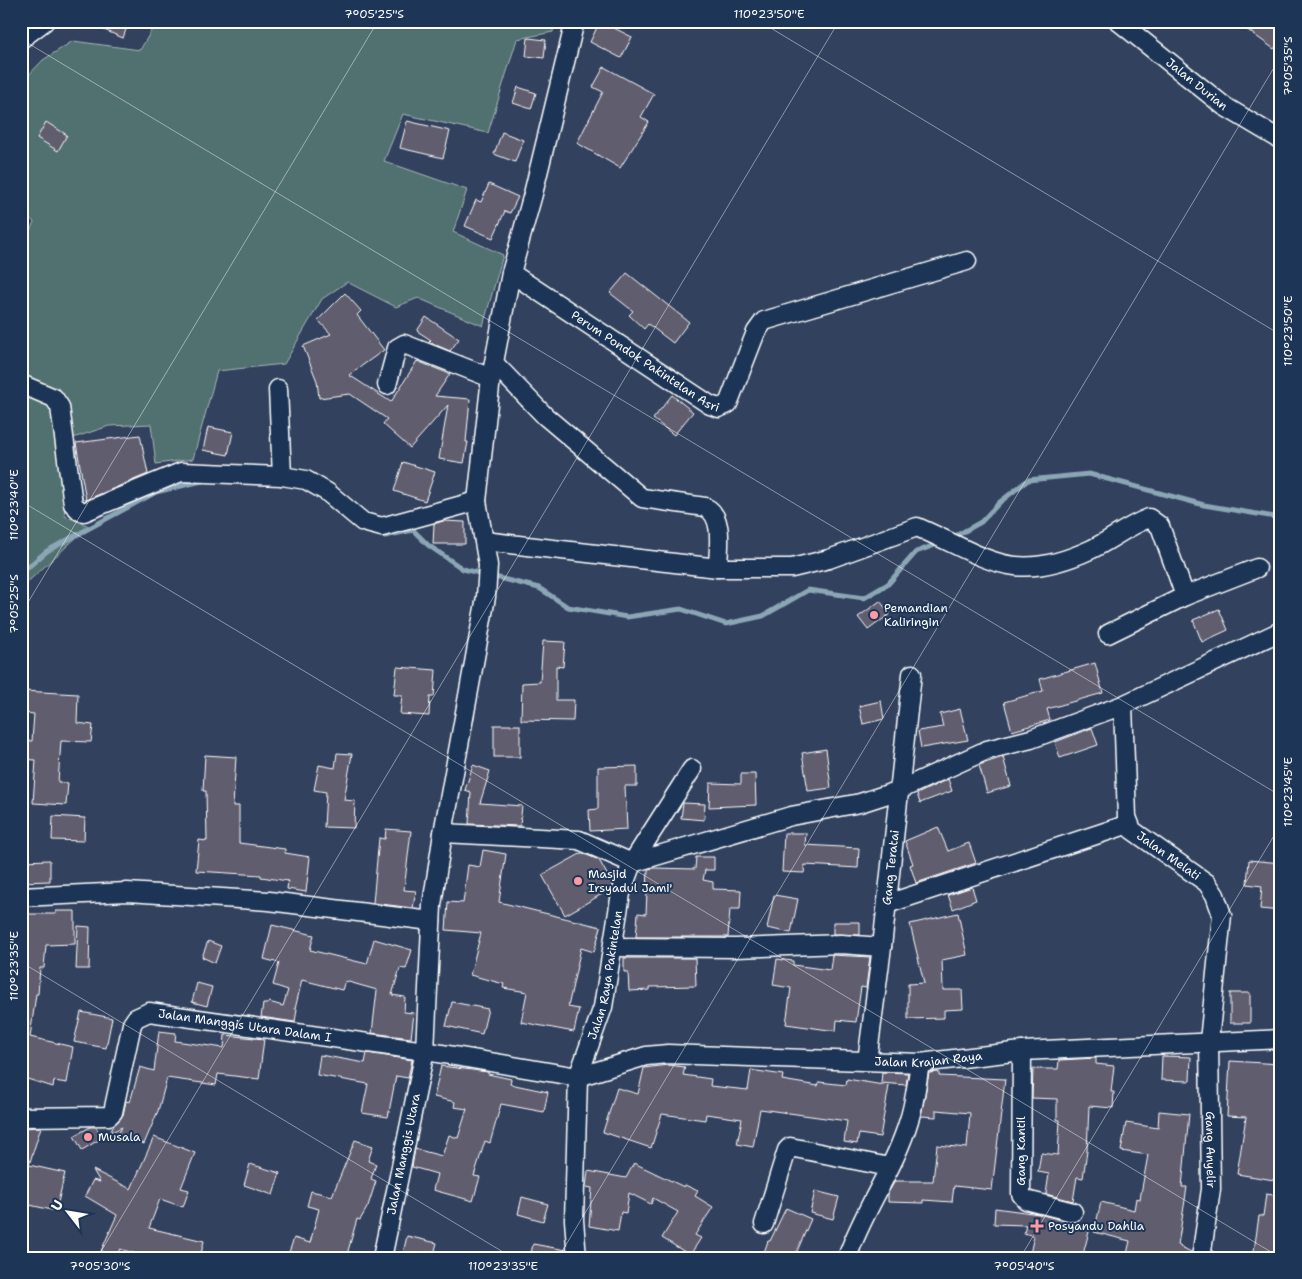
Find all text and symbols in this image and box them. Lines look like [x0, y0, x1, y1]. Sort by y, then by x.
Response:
text: 7°05'25"S [344, 6, 404, 22]
text: 110°23'50"E [734, 6, 804, 22]
text: 7°05'35"S [1280, 36, 1296, 96]
street label: Jalan Durian [1162, 54, 1231, 114]
text: 110°23'50"E [1280, 296, 1296, 366]
street label: Perum Pondok Pakintelan Asri [568, 307, 722, 416]
text: 110°23'40"E [6, 469, 22, 541]
text: 7°05'25"S [6, 574, 22, 634]
place label: Pemandian Kaliringin [884, 600, 948, 630]
marker: Pemandian Kaliringin [868, 609, 880, 621]
text: 110°23'45"E [1280, 757, 1296, 827]
street label: Jalan Melati [1134, 828, 1204, 884]
street label: Gang Teratai [879, 829, 903, 906]
place label: Masjid Irsyadul Jami' [588, 866, 672, 896]
marker: Masjid Irsyadul Jami' [572, 875, 584, 887]
street label: Jalan Raya Pakintelan [584, 909, 626, 1042]
text: 110°23'35"E [6, 931, 22, 1001]
street label: Jalan Manggis Utara Dalam I [157, 1005, 333, 1046]
street label: Jalan Krajan Raya [874, 1048, 984, 1071]
street label: Jalan Manggis Utara [383, 1092, 424, 1216]
street label: Gang Anyelir [1202, 1111, 1219, 1189]
street label: Gang Kantil [1013, 1116, 1029, 1186]
place label: Musala [98, 1129, 141, 1145]
marker: Musala [82, 1131, 94, 1143]
north arrow [42, 1186, 92, 1236]
text: U [47, 1197, 67, 1214]
place label: Posyandu Dahlia [1048, 1218, 1145, 1234]
marker: Posyandu Dahlia [1030, 1219, 1044, 1233]
text: 7°05'30"S [70, 1258, 131, 1274]
text: 110°23'35"E [468, 1258, 538, 1274]
text: 7°05'40"S [994, 1258, 1055, 1274]

